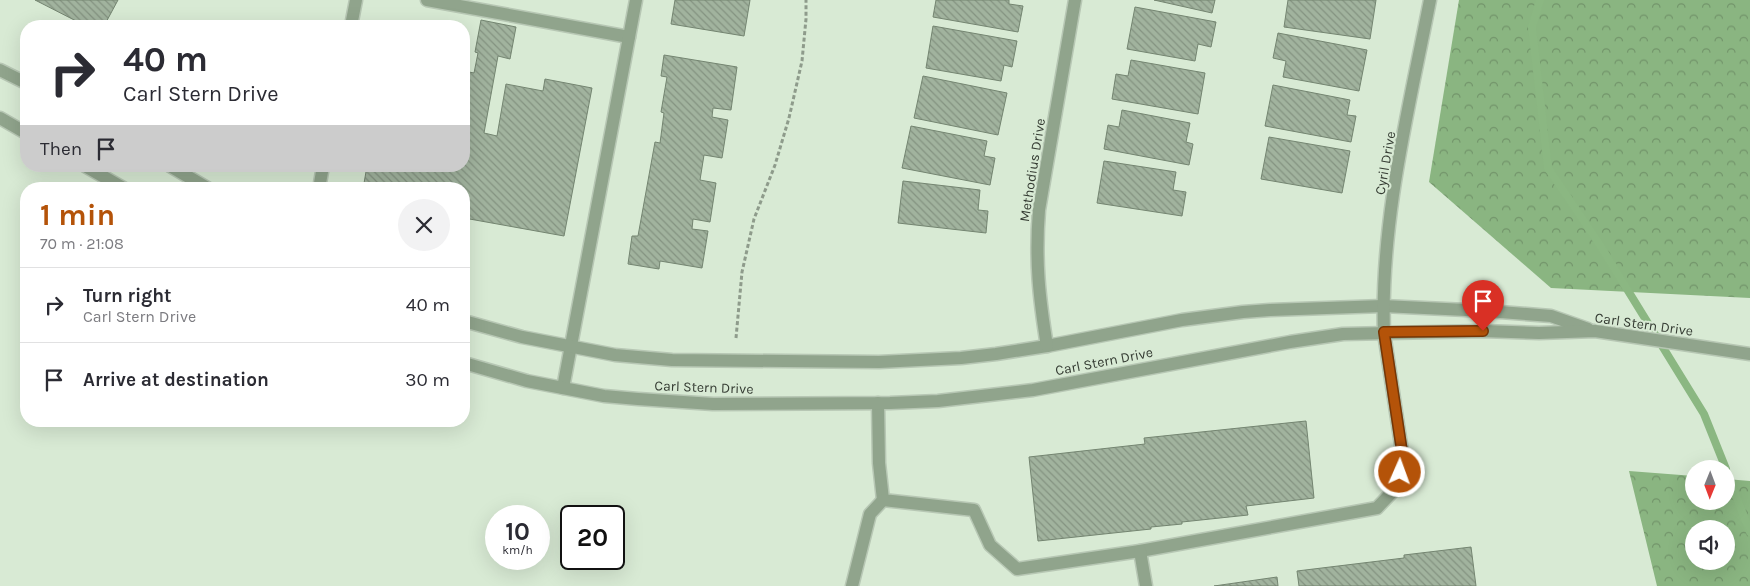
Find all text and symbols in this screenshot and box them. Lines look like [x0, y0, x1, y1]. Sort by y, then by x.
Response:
text: 40 m [123, 39, 208, 80]
icon: right [40, 40, 105, 105]
text: Carl Stern Drive [123, 81, 279, 107]
street label: Methodius Drive [1016, 117, 1049, 223]
street label: Cyril Drive [1372, 130, 1399, 196]
icon: arrive [92, 135, 120, 163]
text: Then [40, 138, 82, 160]
text: 1 min [40, 197, 115, 233]
button: close [398, 199, 450, 251]
text: 70 m · 21:08 [40, 234, 124, 253]
pin [1462, 280, 1504, 331]
text: Turn right [83, 285, 172, 307]
icon: arrive [1469, 287, 1497, 315]
icon: right [40, 291, 68, 319]
text: 40 m [406, 294, 450, 316]
text: Carl Stern Drive [83, 307, 196, 326]
street label: Carl Stern Drive [1594, 309, 1694, 340]
street label: Carl Stern Drive [1054, 344, 1154, 379]
icon: arrive [40, 366, 68, 394]
text: Arrive at destination [83, 369, 269, 391]
text: 30 m [405, 369, 450, 391]
street label: Carl Stern Drive [654, 377, 754, 398]
position arrow [1373, 445, 1425, 497]
north arrow [1685, 460, 1735, 510]
map controls [1685, 460, 1735, 570]
speed limit sign: 20 [560, 505, 625, 570]
text: 10 [505, 517, 530, 546]
button: sound [1685, 520, 1735, 570]
text: km/h [502, 543, 533, 557]

